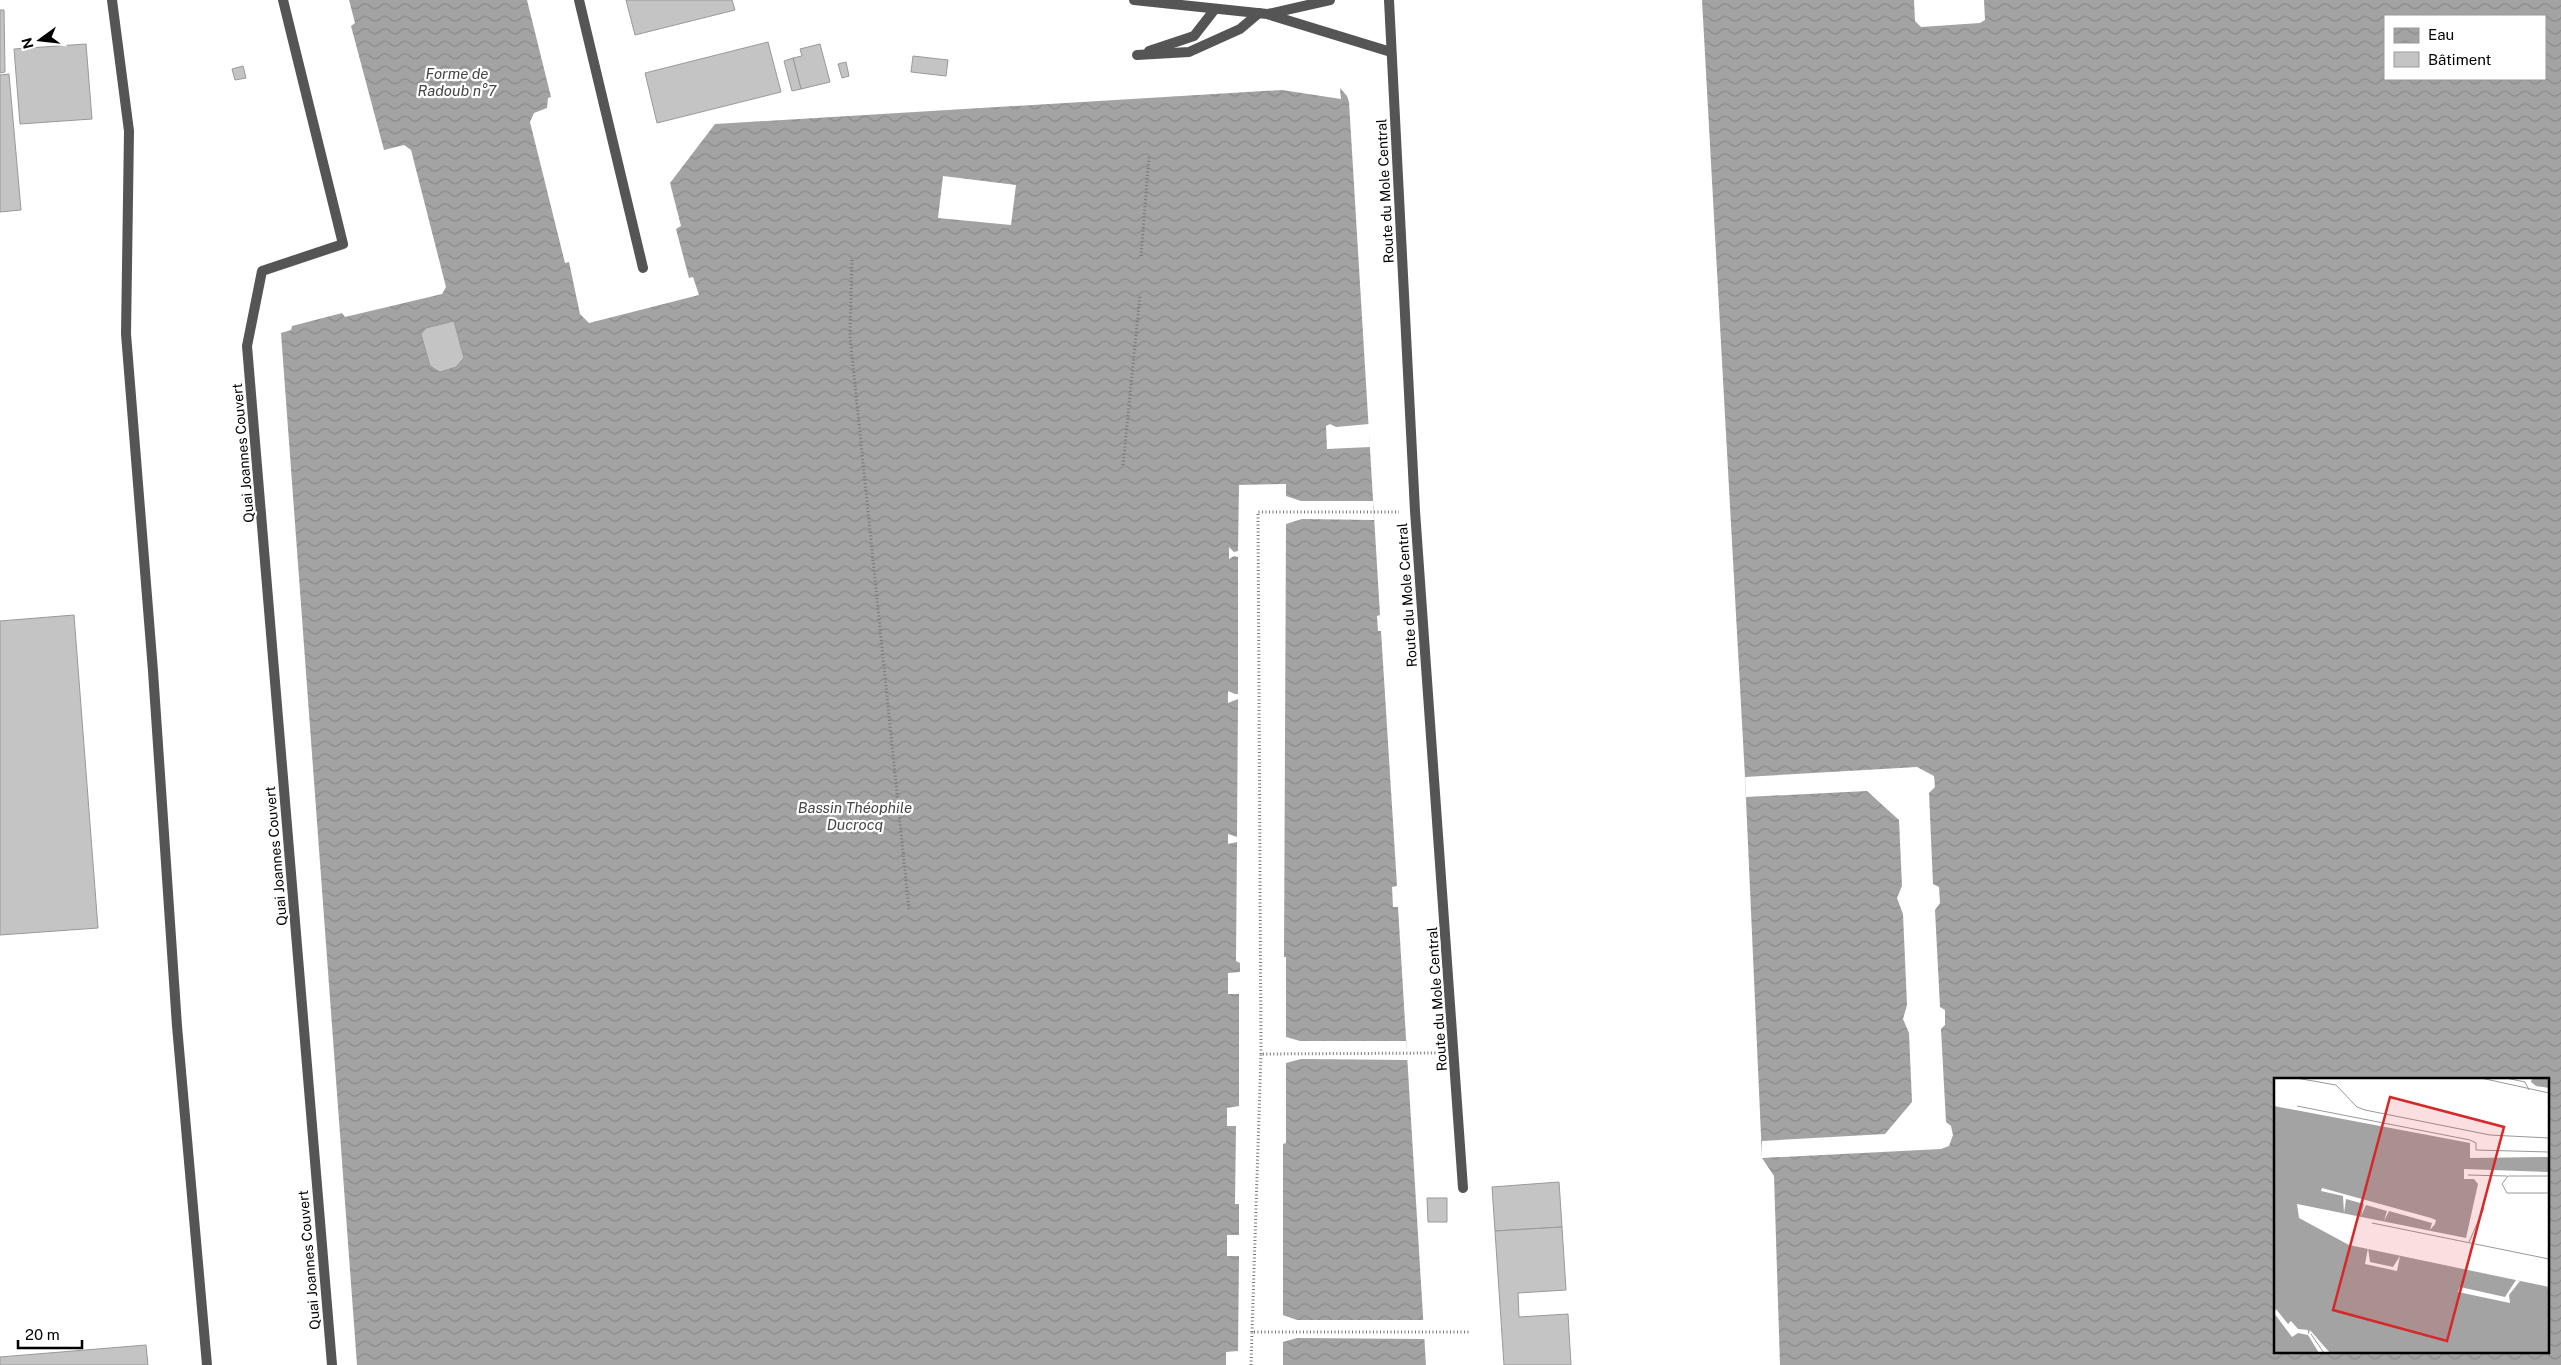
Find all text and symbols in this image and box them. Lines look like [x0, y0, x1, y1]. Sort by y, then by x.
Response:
north arrow [15, 15, 65, 65]
legend [2384, 15, 2546, 80]
text: Eau [2428, 26, 2454, 43]
text: N [18, 36, 37, 51]
text: Bâtiment [2428, 51, 2491, 68]
water label: Forme de Radoub n°7 [418, 65, 497, 99]
street label: Route du Mole Central [1373, 118, 1397, 264]
street label: Quai Joannes Couvert [229, 383, 257, 523]
street label: Route du Mole Central [1394, 522, 1420, 668]
street label: Quai Joannes Couvert [262, 786, 290, 926]
water label: Bassin Théophile Ducrocq [798, 799, 912, 833]
street label: Route du Mole Central [1424, 926, 1450, 1072]
inset map [2274, 1078, 2548, 1352]
street label: Quai Joannes Couvert [295, 1190, 323, 1330]
scale bar [18, 1318, 81, 1350]
text: 20 m [25, 1326, 60, 1343]

